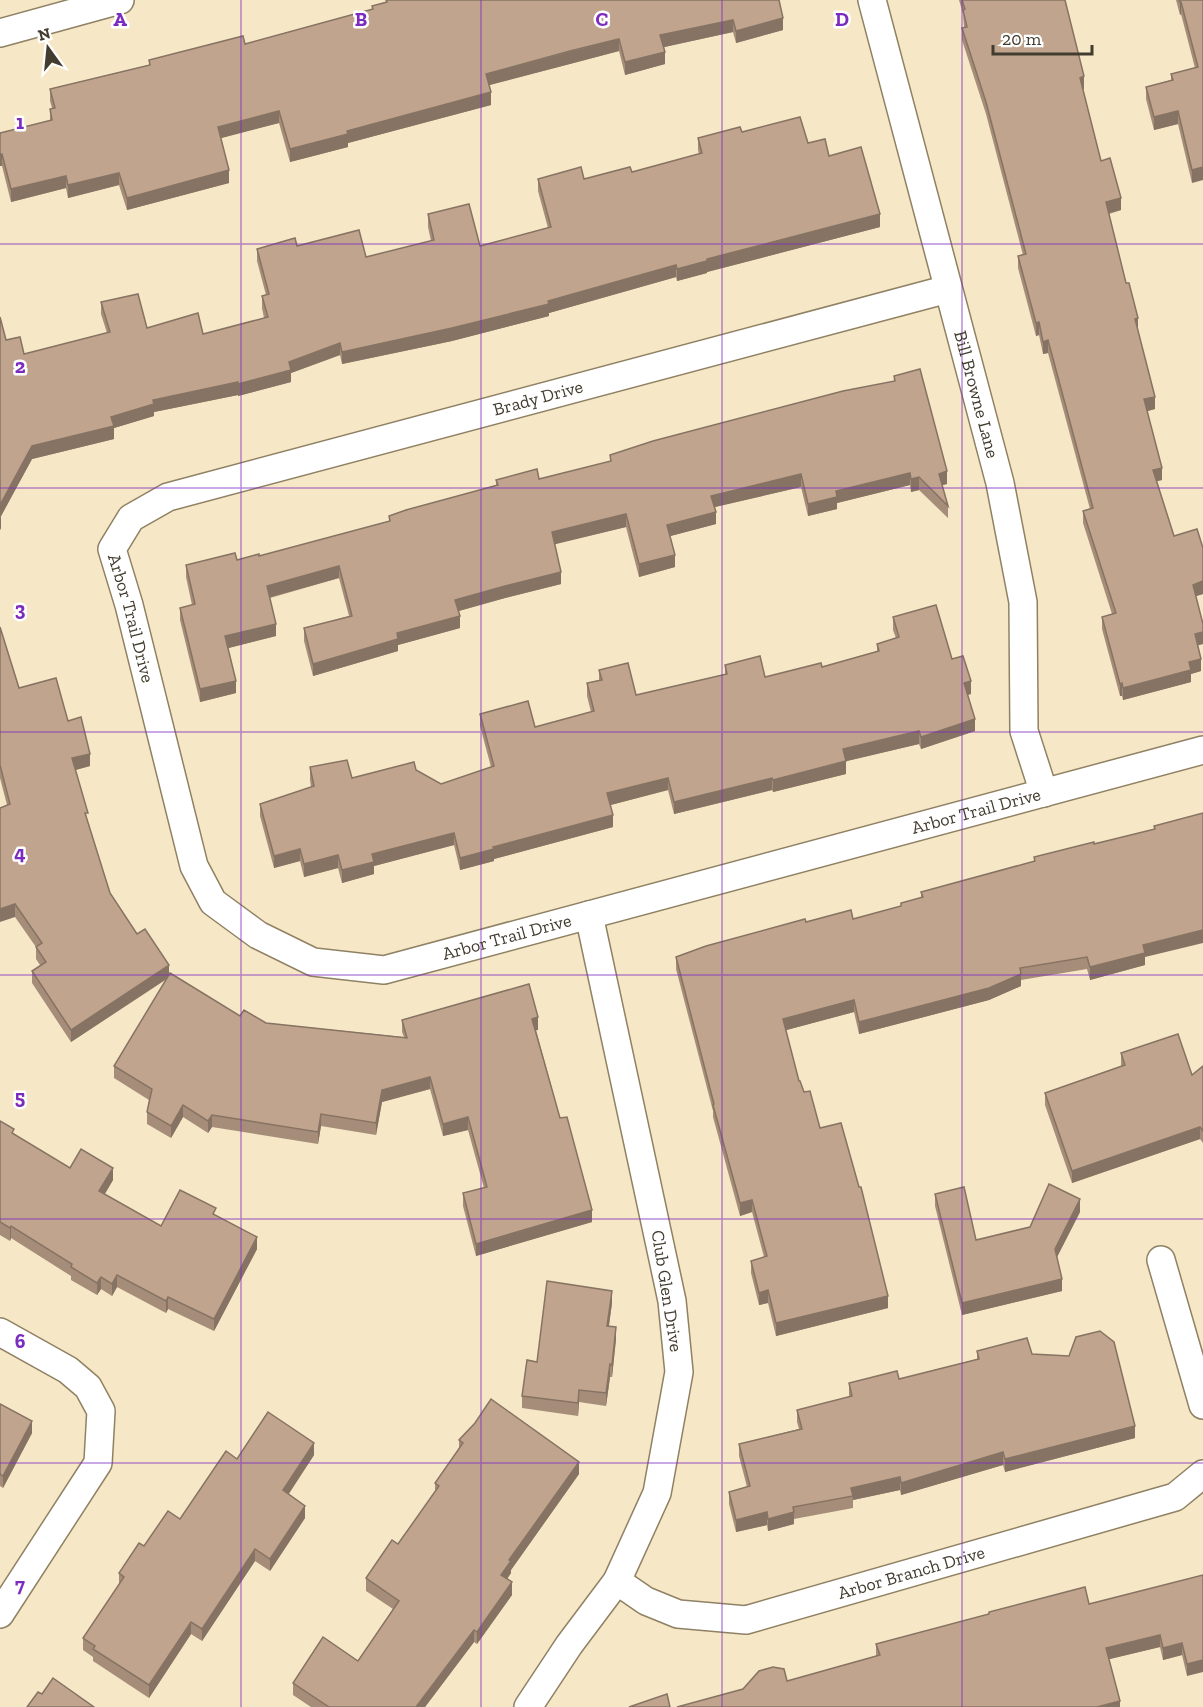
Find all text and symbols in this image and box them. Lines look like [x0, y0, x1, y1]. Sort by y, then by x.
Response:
text: A [113, 7, 127, 31]
text: B [355, 7, 367, 31]
text: C [596, 7, 609, 31]
text: D [835, 7, 849, 31]
north arrow [18, 18, 78, 78]
scale bar [993, 18, 1092, 56]
text: N [36, 23, 53, 45]
text: 20 m [1002, 28, 1042, 50]
text: 1 [16, 110, 24, 134]
street label: Bill Browne Lane [949, 328, 1004, 461]
text: 2 [15, 354, 26, 378]
street label: Brady Drive [491, 375, 585, 421]
street label: Arbor Trail Drive [103, 551, 159, 685]
text: 3 [15, 597, 26, 621]
street label: Arbor Trail Drive [909, 783, 1043, 839]
text: 4 [14, 841, 26, 865]
street label: Arbor Trail Drive [440, 909, 574, 965]
text: 5 [15, 1085, 25, 1109]
street label: Club Glen Drive [647, 1229, 687, 1353]
text: 6 [15, 1329, 26, 1353]
street label: Arbor Branch Drive [835, 1541, 987, 1604]
text: 7 [15, 1573, 25, 1597]

